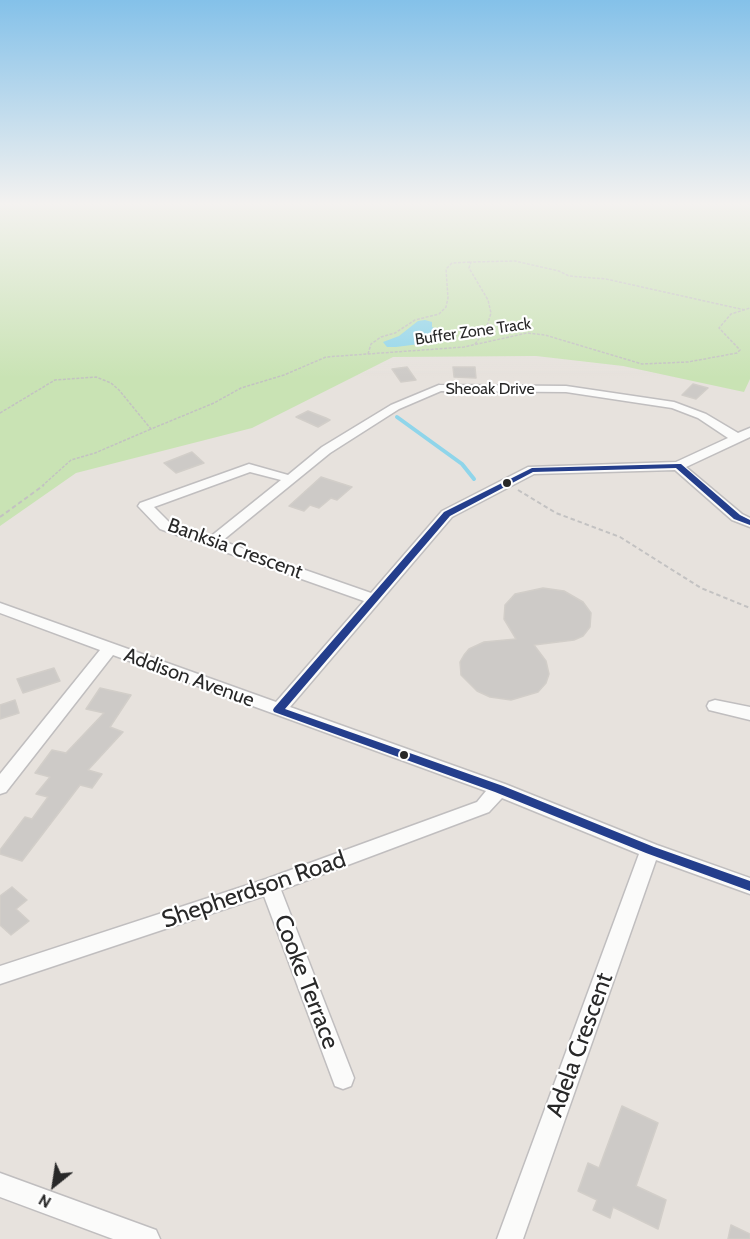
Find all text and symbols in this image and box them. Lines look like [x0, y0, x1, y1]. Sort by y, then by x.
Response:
street label: Buffer Zone Track [414, 314, 532, 350]
street label: Sheoak Drive [445, 379, 535, 399]
unlabelled marker [501, 477, 513, 489]
street label: Banksia Crescent [164, 513, 306, 585]
street label: Addison Avenue [121, 643, 257, 713]
unlabelled marker [398, 749, 410, 761]
street label: Shepherdson Road [158, 845, 350, 935]
street label: Cooke Terrace [267, 911, 345, 1053]
street label: Adela Crescent [541, 969, 619, 1121]
north arrow [24, 1155, 84, 1215]
text: N [35, 1190, 54, 1212]

